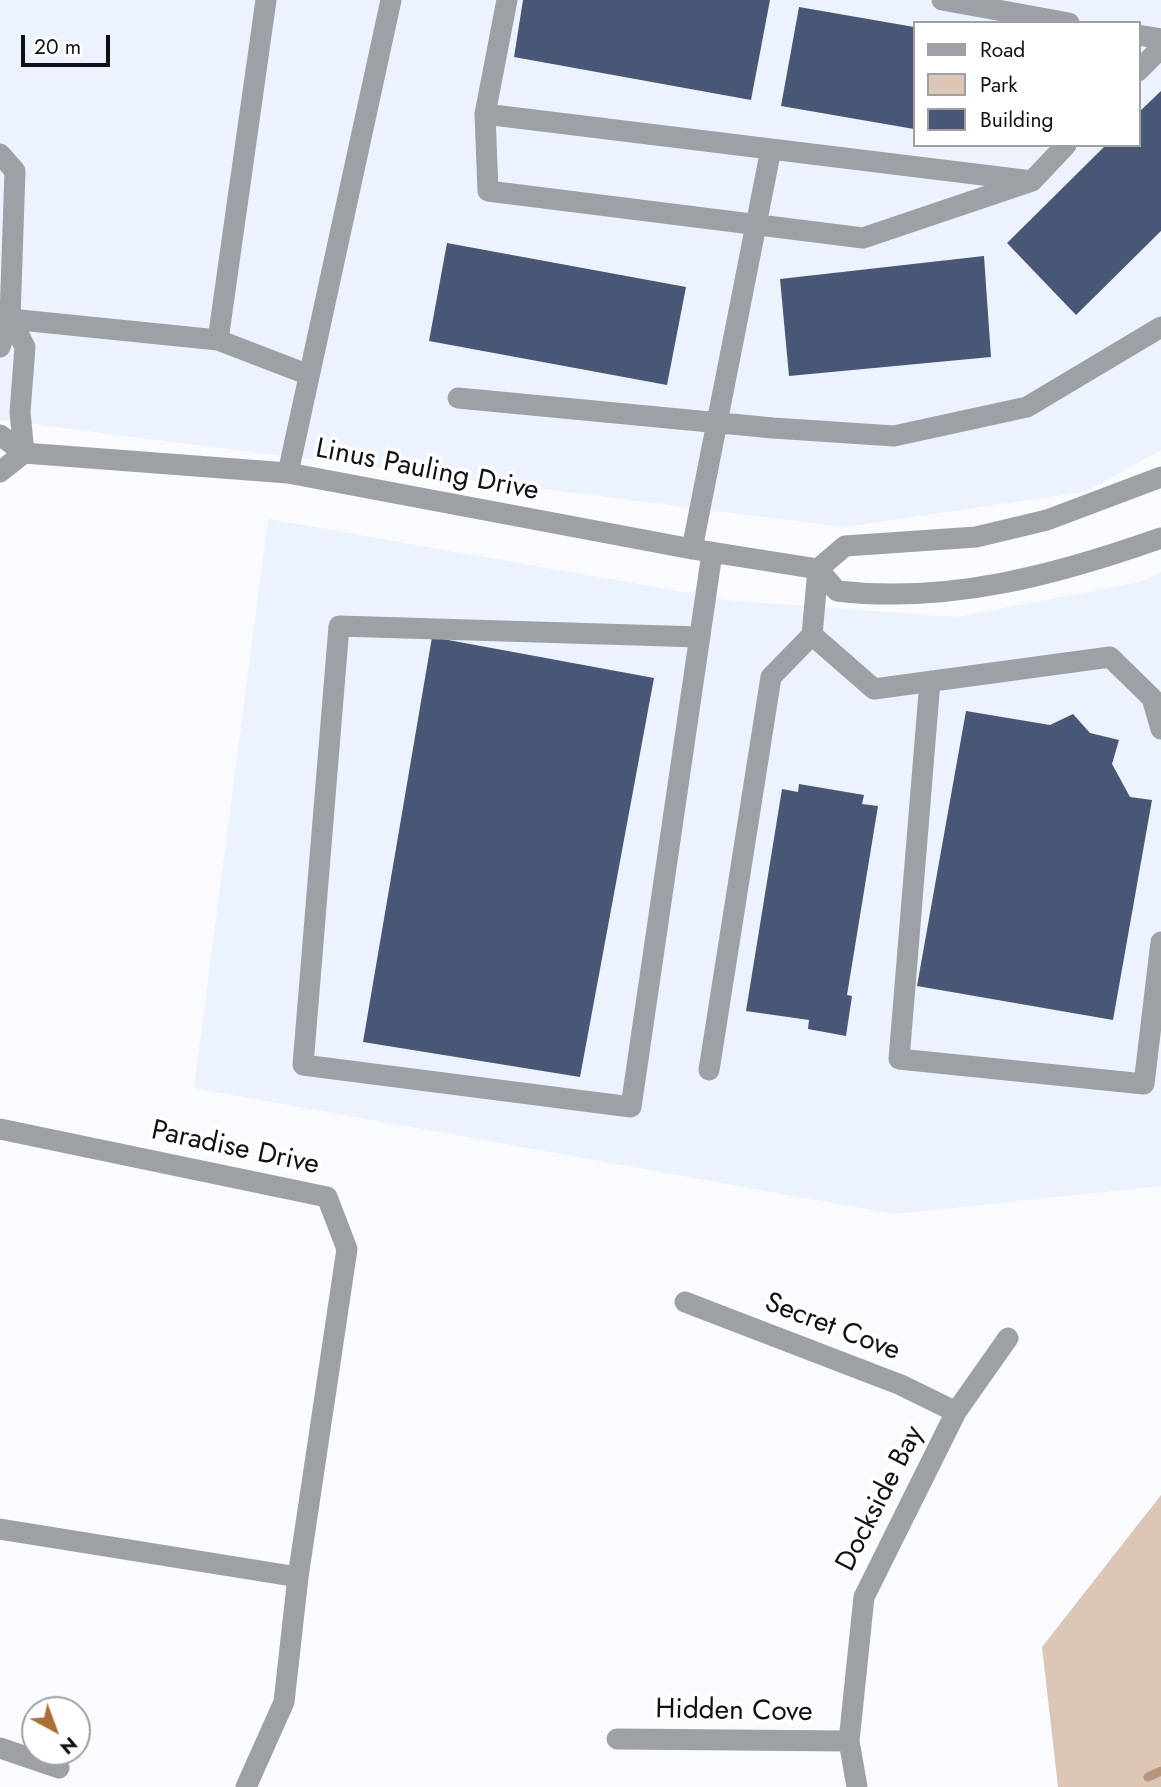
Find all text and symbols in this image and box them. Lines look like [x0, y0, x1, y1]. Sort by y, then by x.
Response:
scale bar [24, 21, 114, 65]
legend [912, 21, 1140, 147]
text: 20 m [34, 32, 81, 62]
text: Road [980, 35, 1025, 65]
text: Park [980, 70, 1017, 100]
text: Building [980, 105, 1053, 135]
street label: Linus Pauling Drive [313, 433, 541, 509]
street label: Paradise Drive [148, 1115, 322, 1183]
street label: Secret Cove [760, 1287, 904, 1369]
street label: Dockside Bay [830, 1421, 932, 1577]
street label: Hidden Cove [655, 1694, 813, 1730]
north arrow [21, 1696, 91, 1766]
text: N [54, 1731, 83, 1761]

